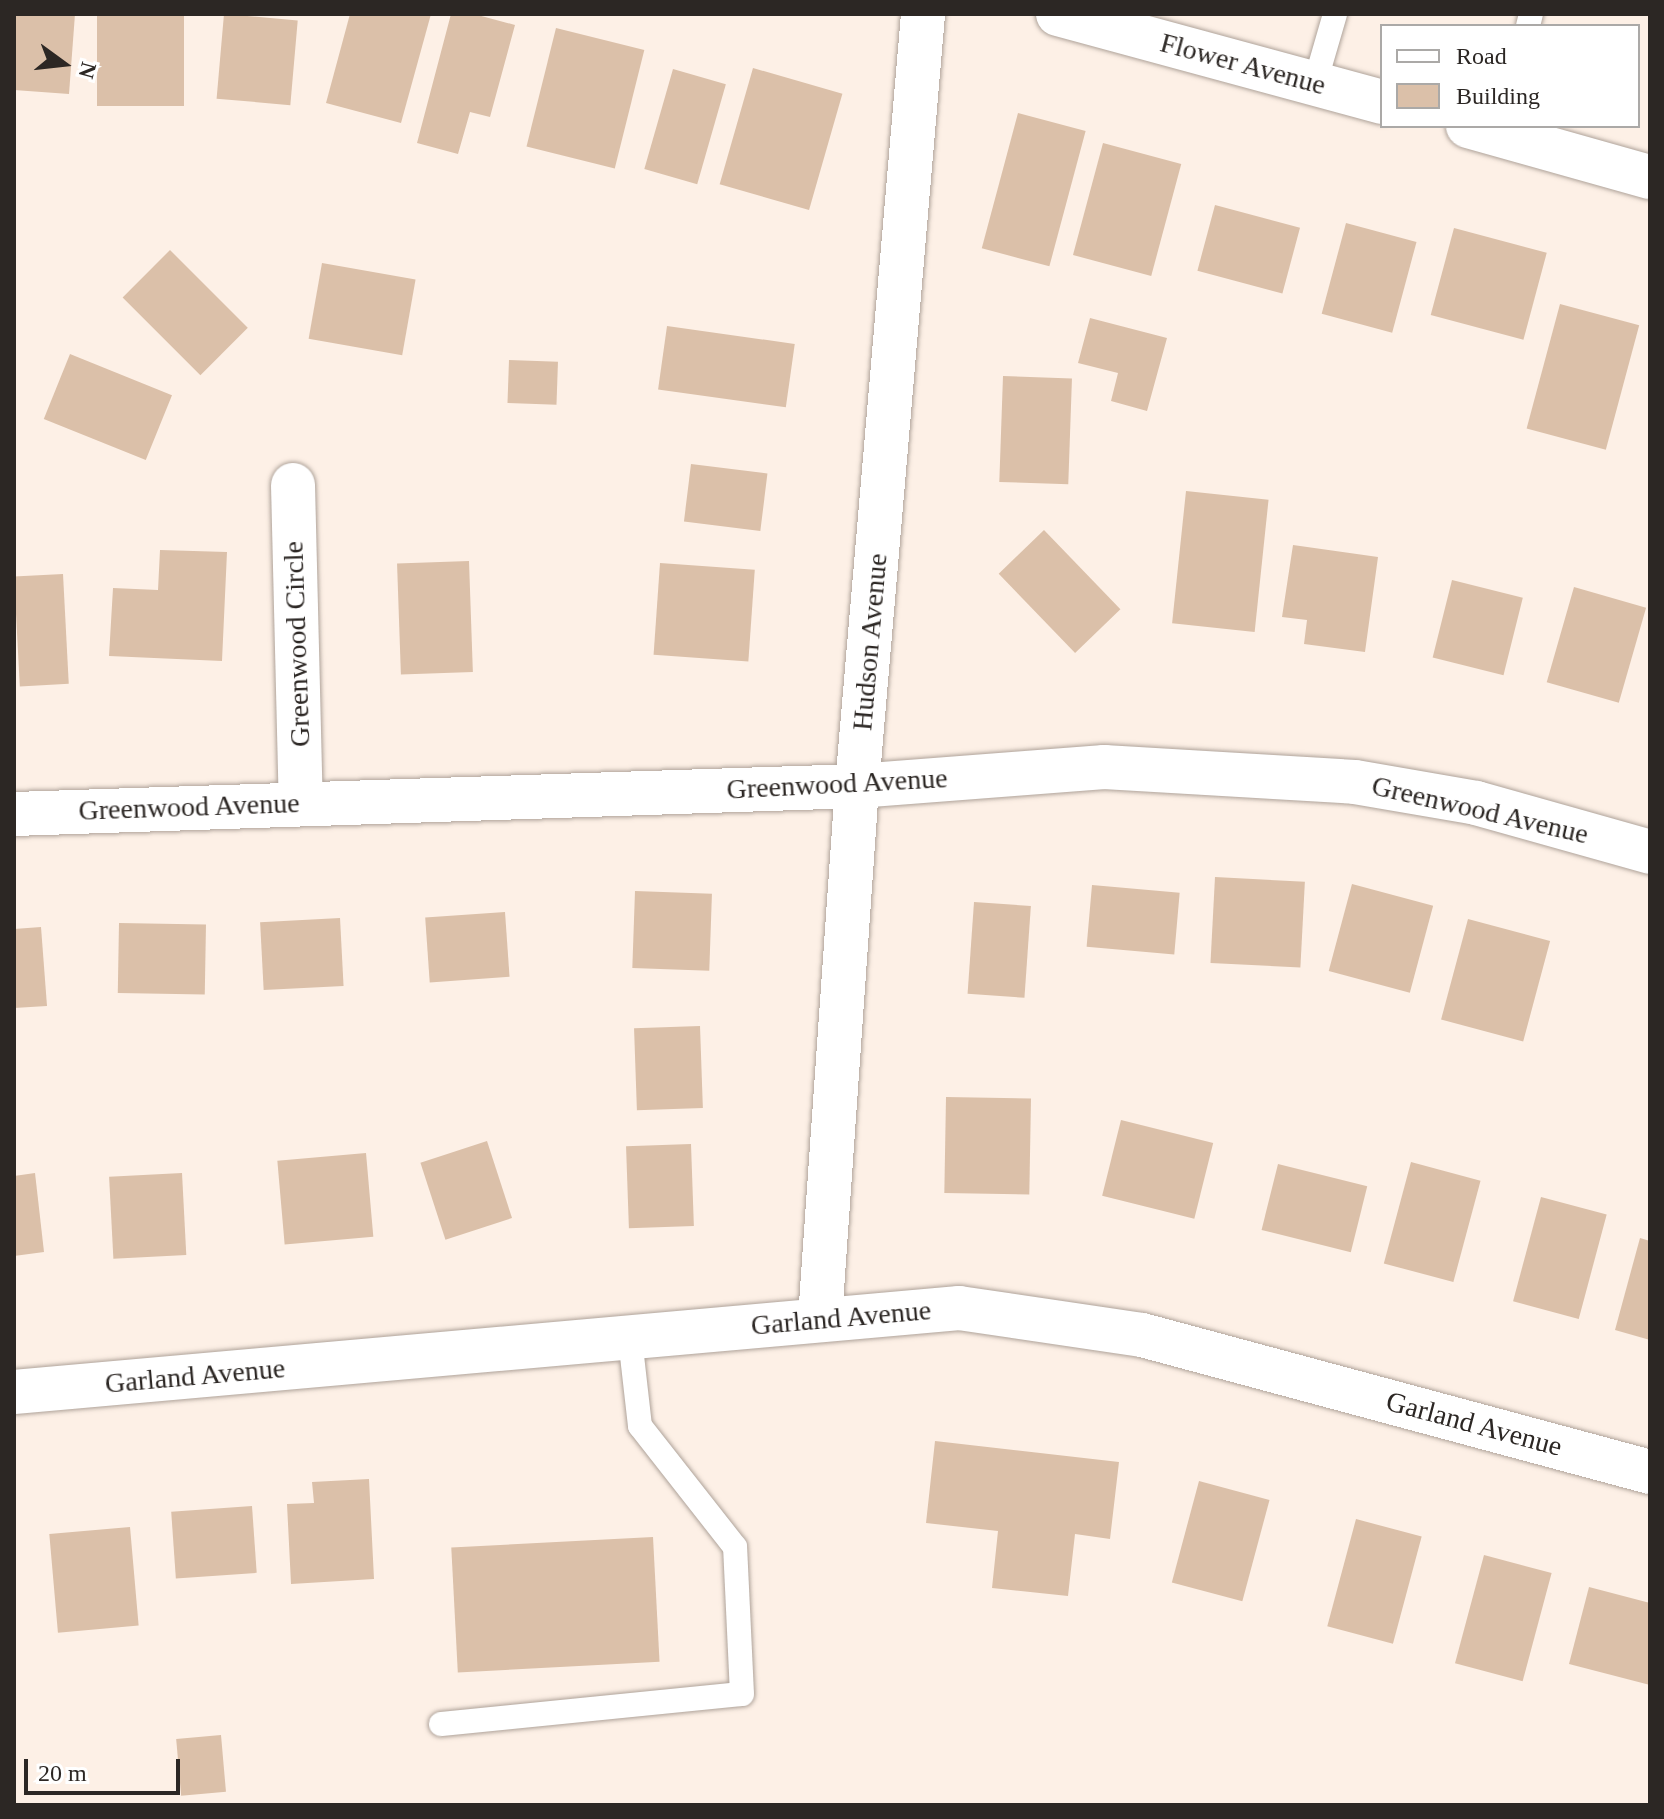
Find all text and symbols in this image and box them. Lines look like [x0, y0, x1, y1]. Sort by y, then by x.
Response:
north arrow [24, 24, 104, 104]
legend [1380, 24, 1640, 128]
street label: Flower Avenue [1156, 26, 1330, 102]
text: Road [1456, 43, 1507, 69]
text: N [74, 59, 102, 81]
text: Building [1456, 83, 1540, 109]
street label: Greenwood Circle [277, 540, 317, 748]
street label: Hudson Avenue [845, 551, 895, 733]
street label: Greenwood Avenue [725, 761, 949, 807]
street label: Greenwood Avenue [1368, 769, 1592, 851]
street label: Greenwood Avenue [77, 786, 301, 828]
street label: Garland Avenue [749, 1293, 933, 1343]
street label: Garland Avenue [103, 1351, 287, 1401]
street label: Garland Avenue [1382, 1384, 1566, 1464]
scale bar [28, 1743, 184, 1793]
text: 20 m [38, 1760, 87, 1786]

